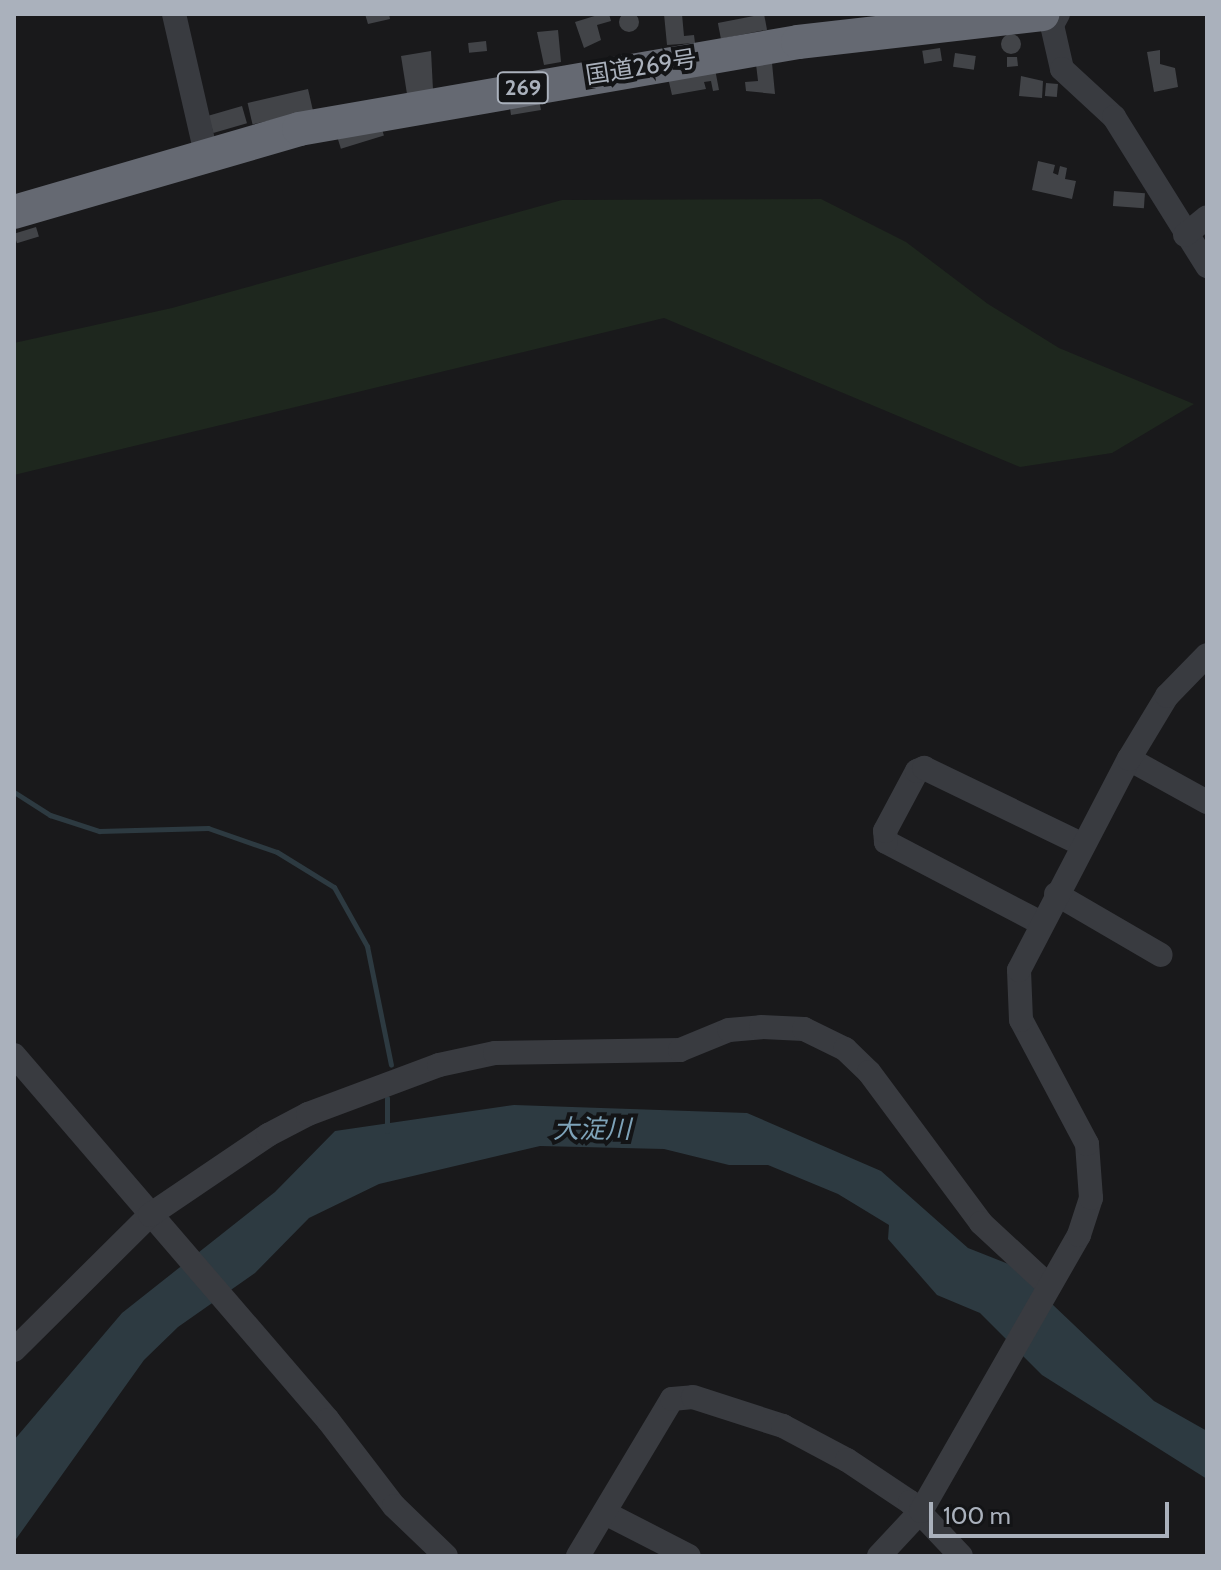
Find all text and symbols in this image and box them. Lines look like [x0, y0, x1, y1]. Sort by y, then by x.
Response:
street label: 国道269号 [584, 44, 698, 90]
road number: 269 [495, 70, 551, 106]
water label: 大淀川 [553, 1114, 631, 1146]
scale bar [933, 1486, 1173, 1536]
text: 100 m [943, 1501, 1011, 1530]

